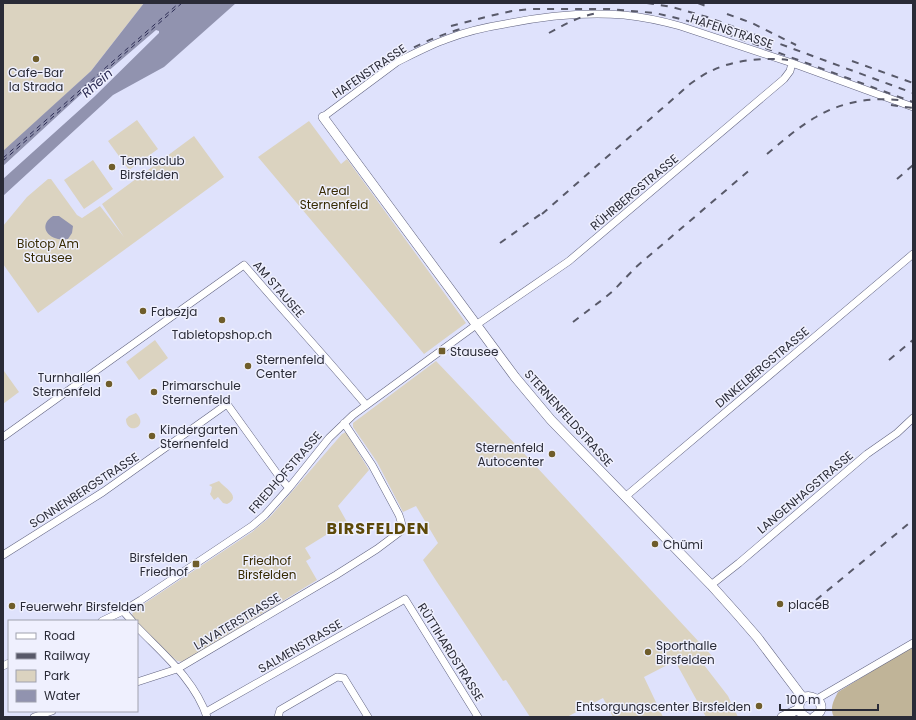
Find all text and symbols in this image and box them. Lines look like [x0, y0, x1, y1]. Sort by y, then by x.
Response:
street label: HAFENSTRASSE [688, 10, 776, 52]
street label: HAFENSTRASSE [329, 40, 409, 102]
marker: Cafe-Bar la Strada [31, 54, 41, 64]
place label: Cafe-Bar la Strada [8, 64, 64, 95]
water label: Rhein [77, 64, 117, 102]
street label: RÜHRBERGSTRASSE [586, 150, 682, 234]
place label: Tennisclub Birsfelden [120, 152, 185, 183]
marker: Tennisclub Birsfelden [107, 162, 117, 172]
park label: Areal Sternenfeld [300, 182, 368, 213]
park label: Biotop Am Stausee [17, 235, 79, 266]
street label: AM STAUSEE [249, 257, 309, 321]
place label: Fabezja [151, 303, 197, 320]
marker: Fabezja [138, 306, 148, 316]
marker: Tabletopshop.ch [217, 315, 227, 325]
street label: DINKELBERGSTRASSE [711, 323, 813, 411]
place label: Tabletopshop.ch [172, 326, 272, 343]
place label: Stausee [450, 343, 498, 360]
marker: Stausee [437, 346, 447, 356]
place label: Sternenfeld Center [256, 351, 325, 382]
marker: Sternenfeld Center [243, 361, 253, 371]
street label: STERNENFELDSTRASSE [521, 366, 617, 470]
place label: Turnhallen Sternenfeld [32, 369, 101, 400]
place label: Primarschule Sternenfeld [162, 377, 241, 408]
marker: Turnhallen Sternenfeld [104, 379, 114, 389]
marker: Primarschule Sternenfeld [149, 387, 159, 397]
place label: Kindergarten Sternenfeld [160, 421, 238, 452]
street label: FRIEDHOFSTRASSE [245, 427, 325, 517]
marker: Kindergarten Sternenfeld [147, 431, 157, 441]
place label: Sternenfeld Autocenter [475, 439, 545, 470]
street label: LANGENHAGSTRASSE [753, 447, 857, 537]
street label: SONNENBERGSTRASSE [26, 448, 142, 532]
marker: Sternenfeld Autocenter [547, 449, 557, 459]
district label: BIRSFELDEN [327, 517, 429, 540]
place label: Chümi [663, 536, 703, 553]
marker: Chümi [650, 539, 660, 549]
place label: Birsfelden Friedhof [129, 549, 188, 580]
park label: Friedhof Birsfelden [238, 552, 296, 583]
marker: Birsfelden Friedhof [191, 559, 201, 569]
street label: LAVATERSTRASSE [190, 588, 284, 654]
place label: placeB [788, 596, 829, 613]
place label: Feuerwehr Birsfelden [20, 598, 144, 615]
marker: placeB [775, 599, 785, 609]
street label: RÜTTIHARDSTRASSE [414, 600, 488, 704]
marker: Feuerwehr Birsfelden [7, 601, 17, 611]
street label: SALMENSTRASSE [255, 615, 345, 677]
legend [8, 620, 138, 712]
text: Road [44, 627, 75, 644]
place label: Sporthalle Birsfelden [656, 637, 717, 668]
text: Railway [44, 647, 90, 664]
marker: Sporthalle Birsfelden [643, 647, 653, 657]
text: Park [44, 667, 71, 684]
scale bar [780, 686, 878, 712]
text: Water [44, 687, 81, 704]
text: 100 m [786, 691, 820, 708]
place label: Entsorgungscenter Birsfelden [576, 698, 751, 715]
marker: Entsorgungscenter Birsfelden [754, 701, 764, 711]

